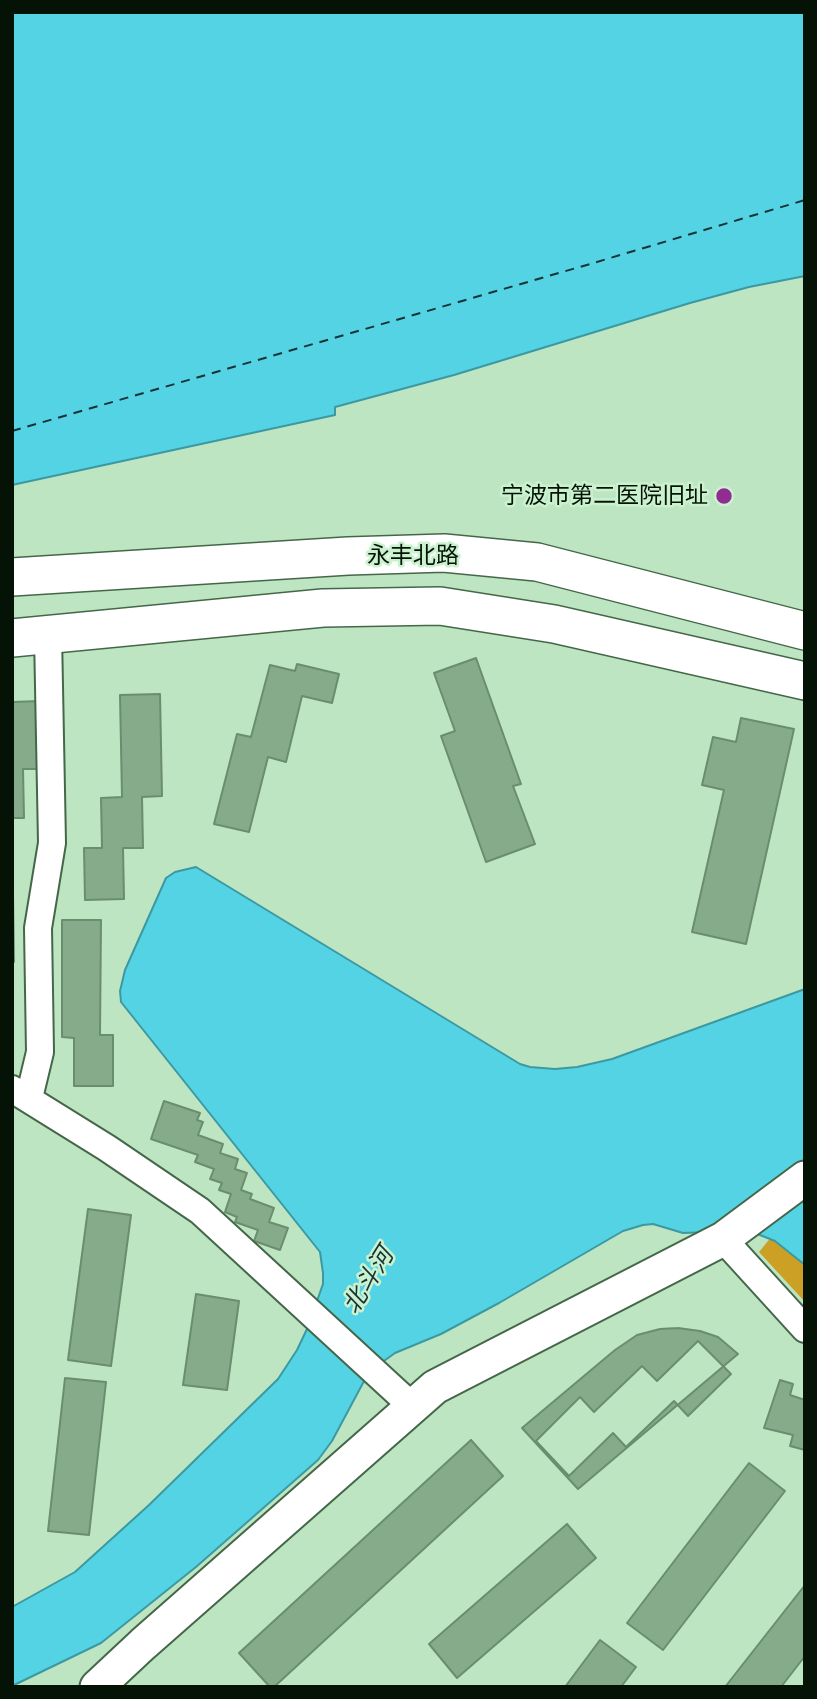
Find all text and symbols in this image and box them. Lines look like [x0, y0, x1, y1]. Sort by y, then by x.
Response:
place label: 宁波市第二医院旧址 [501, 482, 708, 510]
marker: 宁波市第二医院旧址 [714, 486, 734, 506]
street label: 永丰北路 [367, 542, 459, 570]
water label: 北斗河 [338, 1243, 400, 1319]

